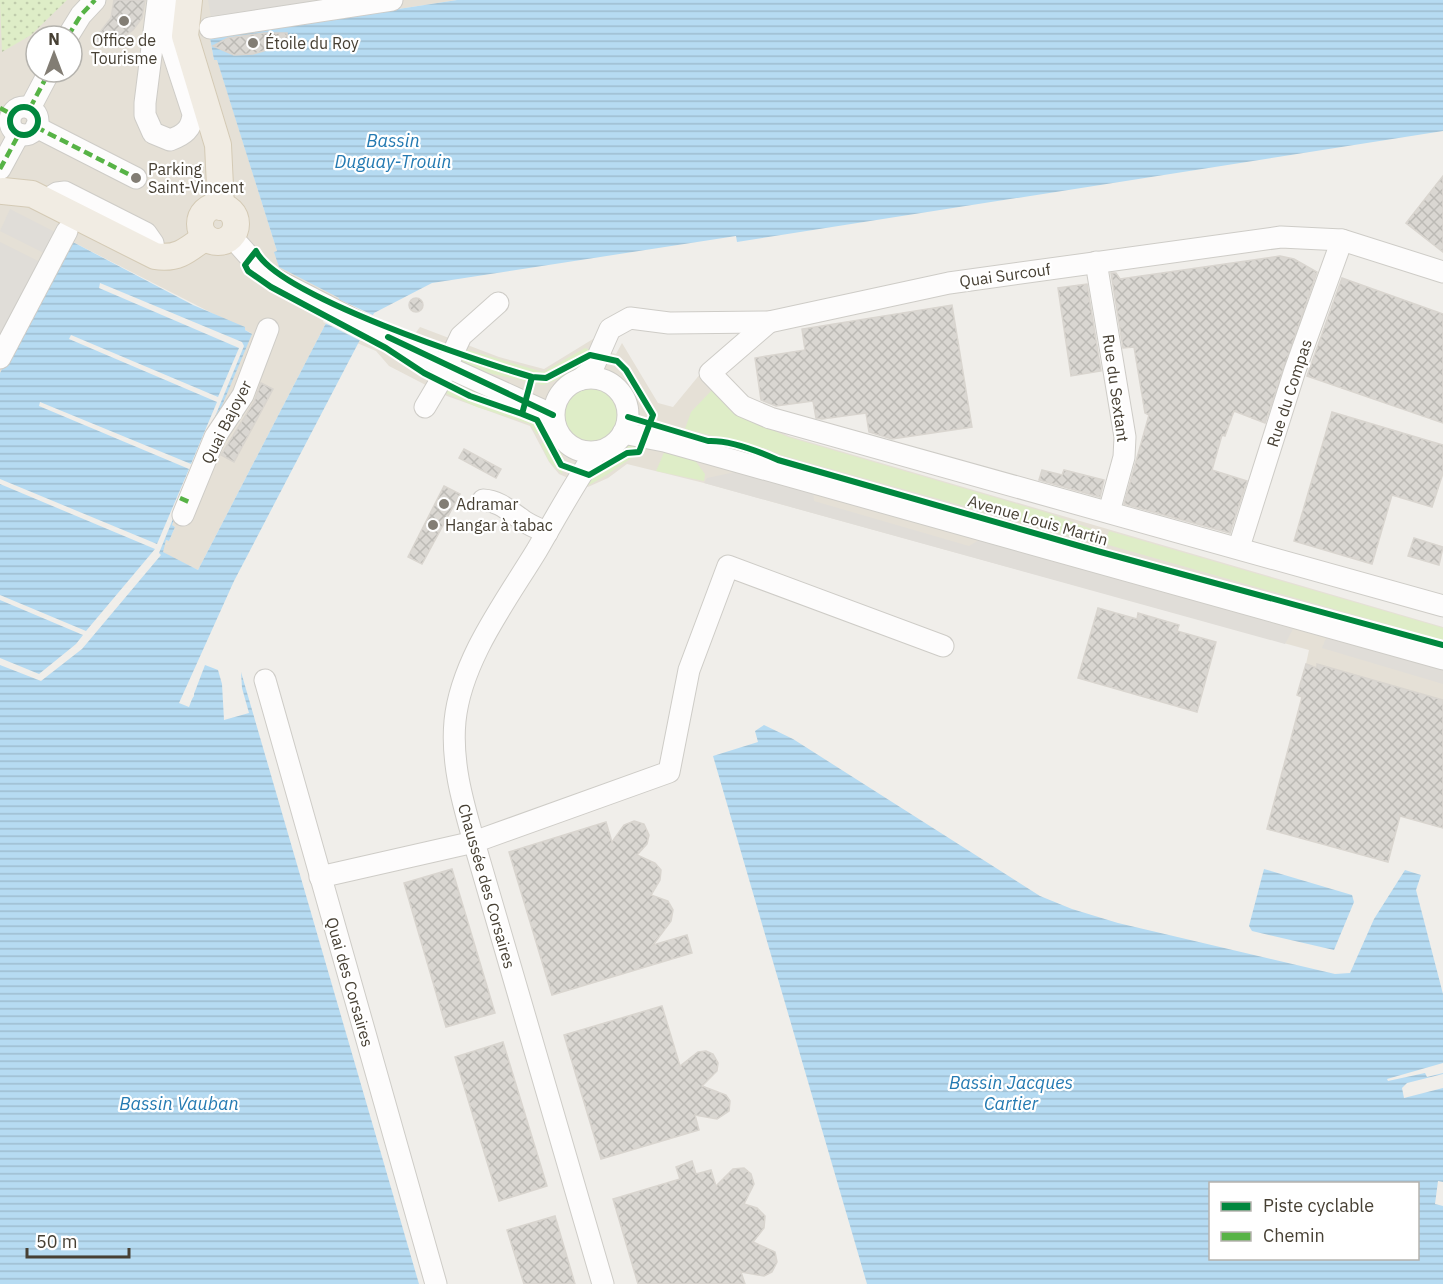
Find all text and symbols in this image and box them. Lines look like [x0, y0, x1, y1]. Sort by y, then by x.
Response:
marker: Office de Tourisme [117, 14, 131, 28]
north arrow [24, 24, 84, 84]
text: N [48, 29, 60, 49]
place label: Office de Tourisme [91, 30, 158, 68]
place label: Étoile du Roy [265, 32, 359, 53]
marker: Étoile du Roy [246, 36, 260, 50]
water label: Bassin Duguay-Trouin [335, 129, 451, 173]
place label: Parking Saint-Vincent [148, 159, 244, 197]
marker: Parking Saint-Vincent [129, 171, 143, 185]
street label: Quai Surcouf [958, 259, 1052, 291]
street label: Rue du Sextant [1099, 333, 1133, 443]
street label: Rue du Compas [1262, 336, 1316, 450]
street label: Quai Bajoyer [196, 377, 256, 467]
street label: Avenue Louis Martin [966, 490, 1110, 550]
place label: Adramar [456, 494, 518, 514]
marker: Adramar [437, 497, 451, 511]
place label: Hangar à tabac [445, 515, 553, 535]
marker: Hangar à tabac [426, 518, 440, 532]
street label: Chaussée des Corsaires [454, 801, 520, 971]
street label: Quai des Corsaires [322, 915, 378, 1049]
water label: Bassin Jacques Cartier [949, 1071, 1073, 1115]
water label: Bassin Vauban [119, 1092, 239, 1115]
legend [1209, 1182, 1419, 1260]
text: Piste cyclable [1263, 1194, 1374, 1217]
scale bar [27, 1221, 129, 1259]
text: Chemin [1263, 1224, 1325, 1247]
text: 50 m [36, 1230, 78, 1253]

